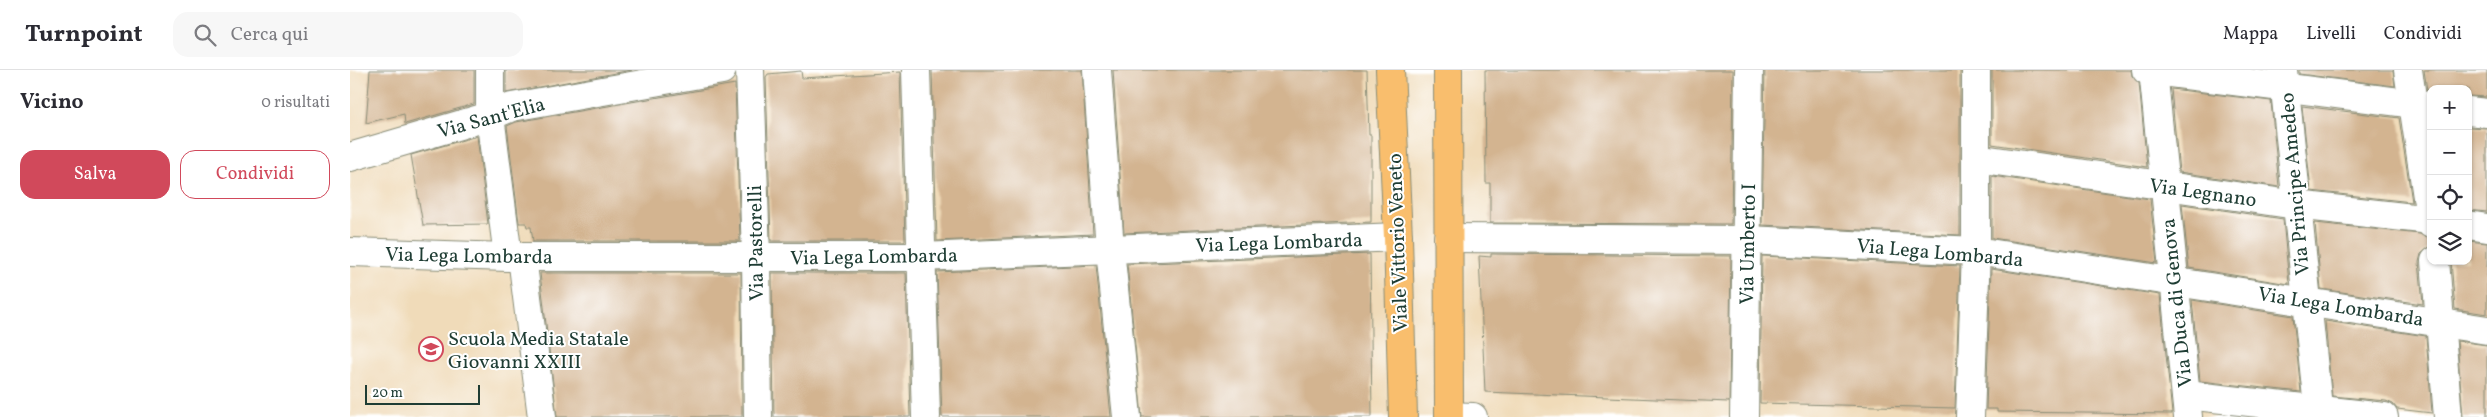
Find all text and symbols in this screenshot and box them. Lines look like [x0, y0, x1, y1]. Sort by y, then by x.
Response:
search box [173, 12, 523, 57]
text: Turnpoint [25, 18, 143, 52]
icon: search [191, 21, 219, 49]
text: Cerca qui [231, 22, 309, 48]
text: Mappa [2223, 22, 2278, 47]
text: Livelli [2306, 22, 2356, 47]
text: Condividi [2384, 22, 2462, 47]
map controls [2427, 85, 2472, 265]
button: + [2427, 85, 2472, 130]
text: Vicino [20, 88, 84, 117]
street label: Via Sant'Elia [435, 91, 548, 147]
street label: Via Principe Amedeo [2274, 91, 2318, 276]
text: 0 risultati [261, 92, 330, 114]
button: − [2427, 130, 2472, 175]
button: Salva [20, 150, 170, 199]
button: Condividi [180, 150, 330, 199]
street label: Viale Vittorio Veneto [1382, 153, 1416, 333]
street label: Via Legnano [2147, 173, 2258, 215]
button: locate [2427, 175, 2472, 220]
street label: Via Umberto I [1734, 183, 1764, 305]
street label: Via Pastorelli [742, 185, 772, 301]
street label: Via Duca di Genova [2155, 217, 2201, 389]
button: layers [2427, 220, 2472, 265]
street label: Via Lega Lombarda [1195, 227, 1363, 261]
street label: Via Lega Lombarda [1855, 233, 2025, 275]
street label: Via Lega Lombarda [385, 242, 553, 272]
street label: Via Lega Lombarda [790, 243, 958, 273]
street label: Via Lega Lombarda [2256, 281, 2426, 335]
place label: Scuola Media Statale Giovanni XXIII [448, 326, 629, 377]
school or university icon: Scuola Media Statale Giovanni XXIII [418, 336, 444, 362]
scale bar [365, 382, 480, 405]
text: 20 m [372, 384, 403, 403]

